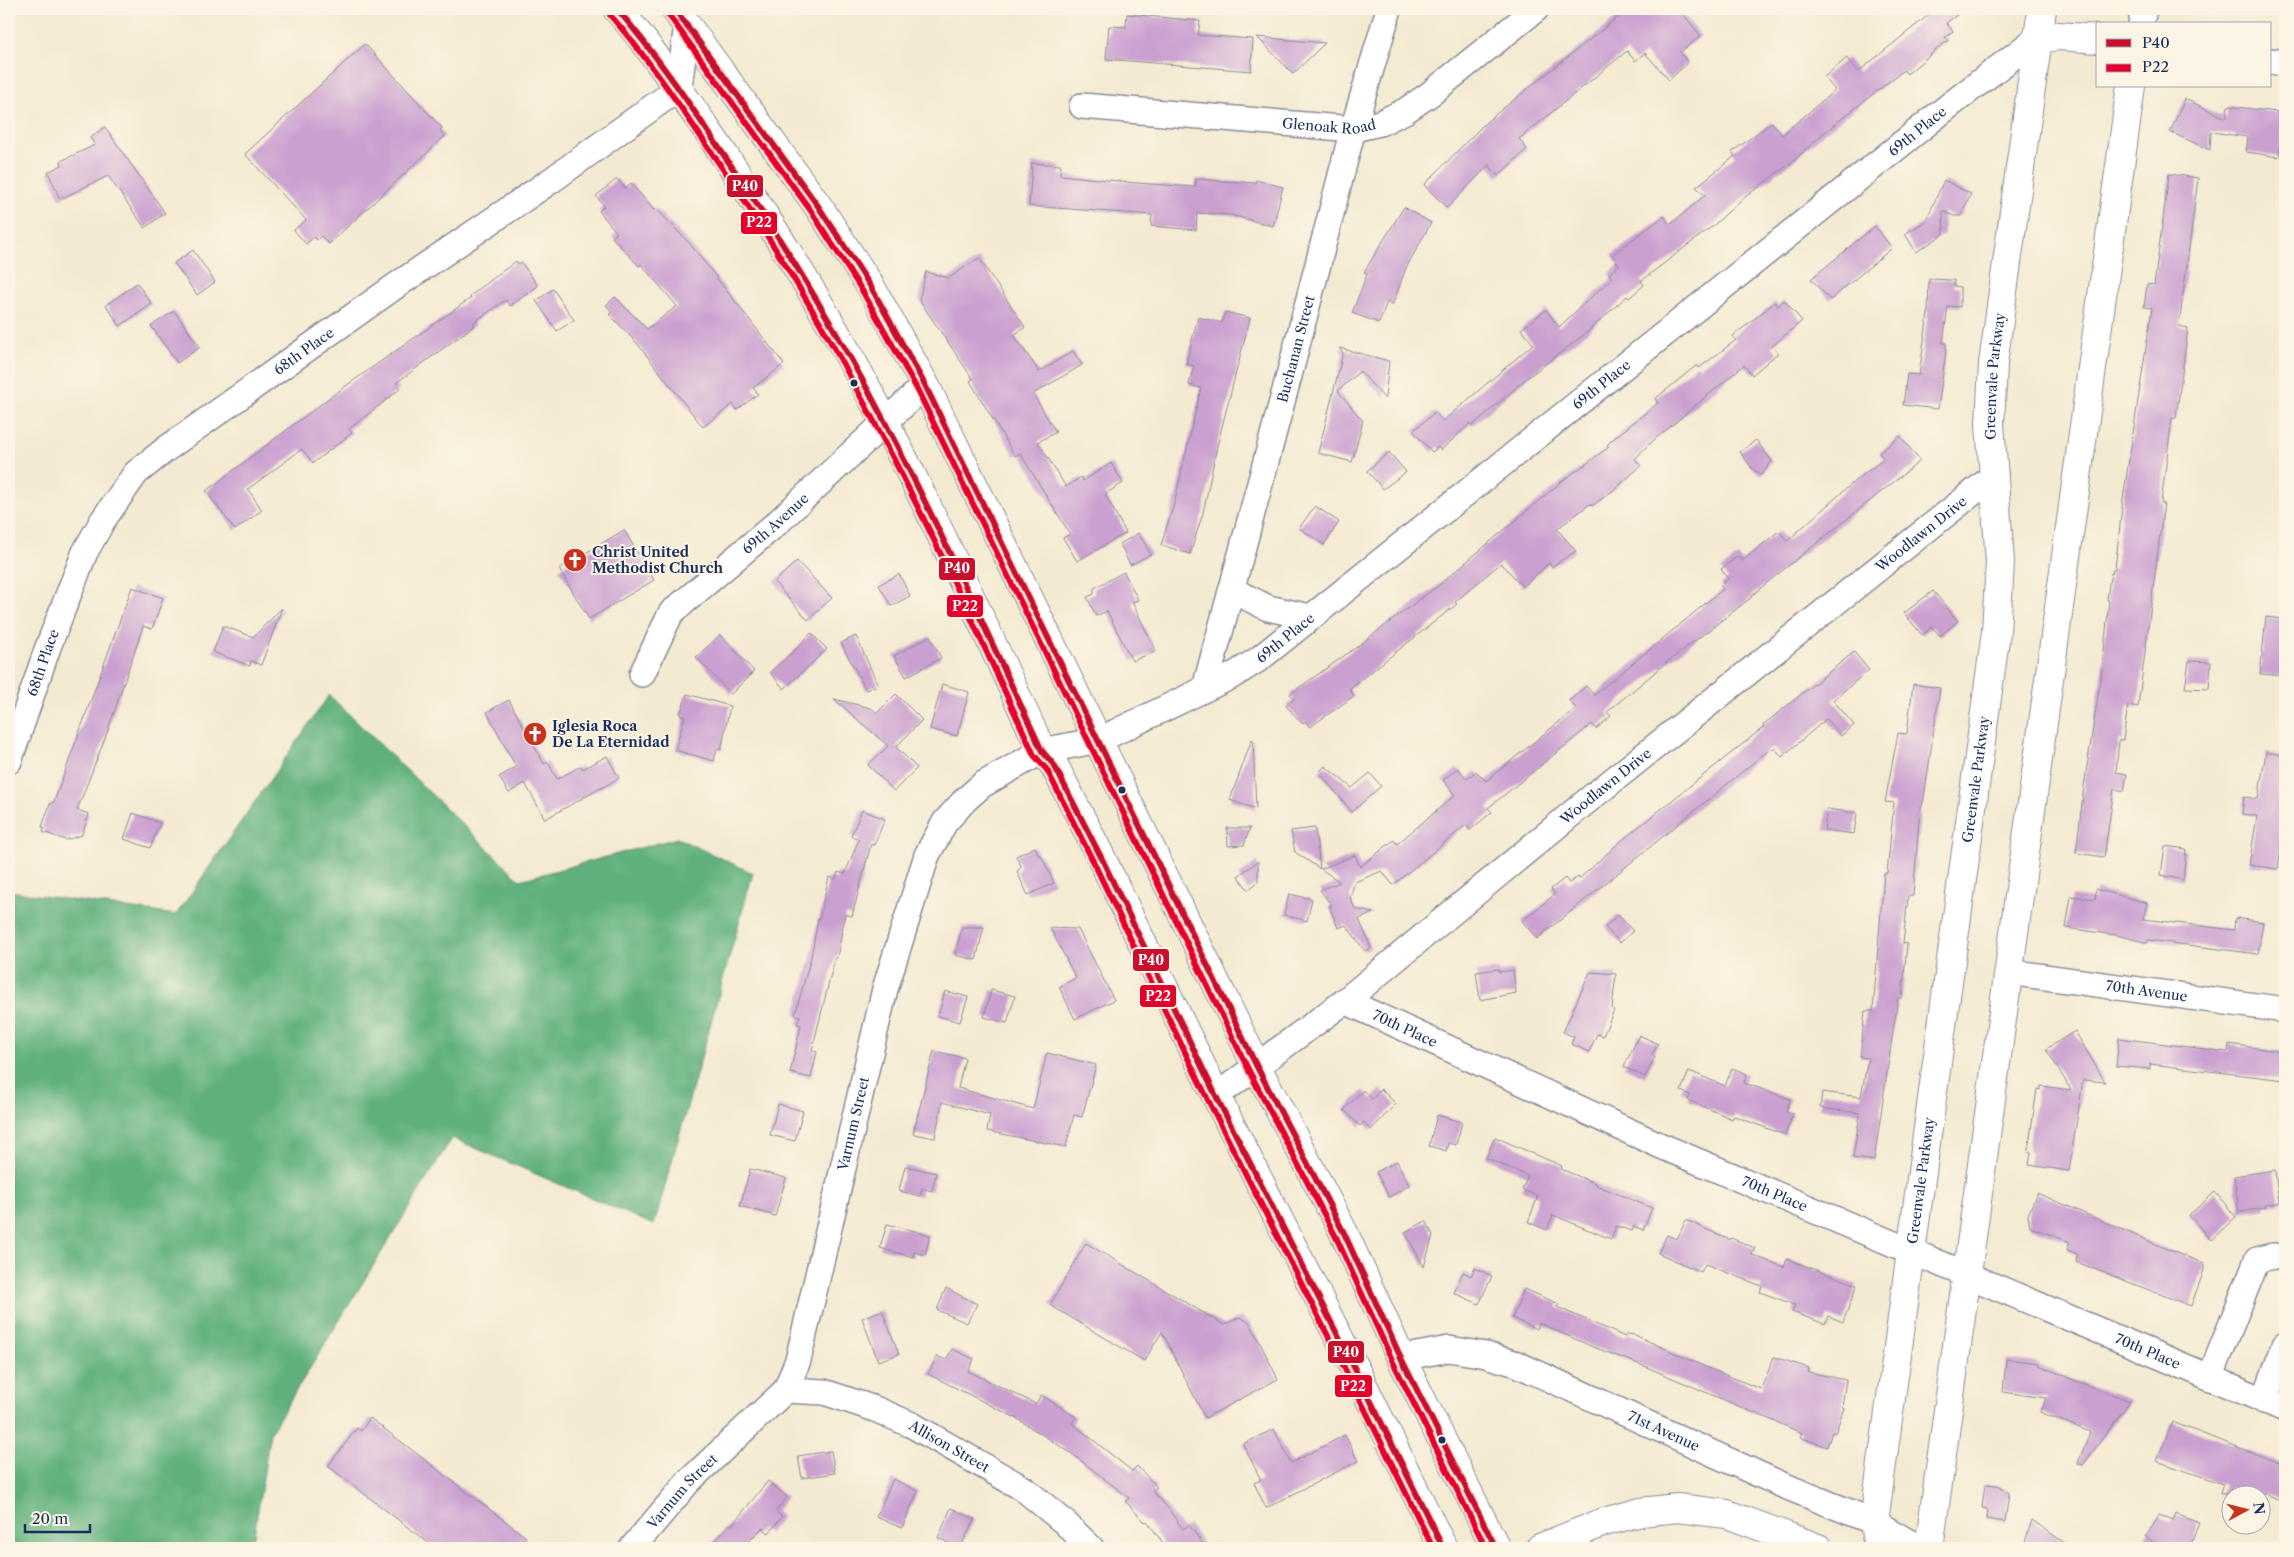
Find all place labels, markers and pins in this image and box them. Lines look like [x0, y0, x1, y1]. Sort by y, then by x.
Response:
unlabelled marker [849, 378, 859, 388]
place label: Christ United Methodist Church [592, 543, 723, 577]
church icon: Christ United Methodist Church [562, 547, 588, 573]
place label: Iglesia Roca De La Eternidad [552, 717, 670, 751]
church icon: Iglesia Roca De La Eternidad [522, 721, 548, 747]
unlabelled marker [1117, 785, 1127, 795]
unlabelled marker [1437, 1435, 1447, 1445]

